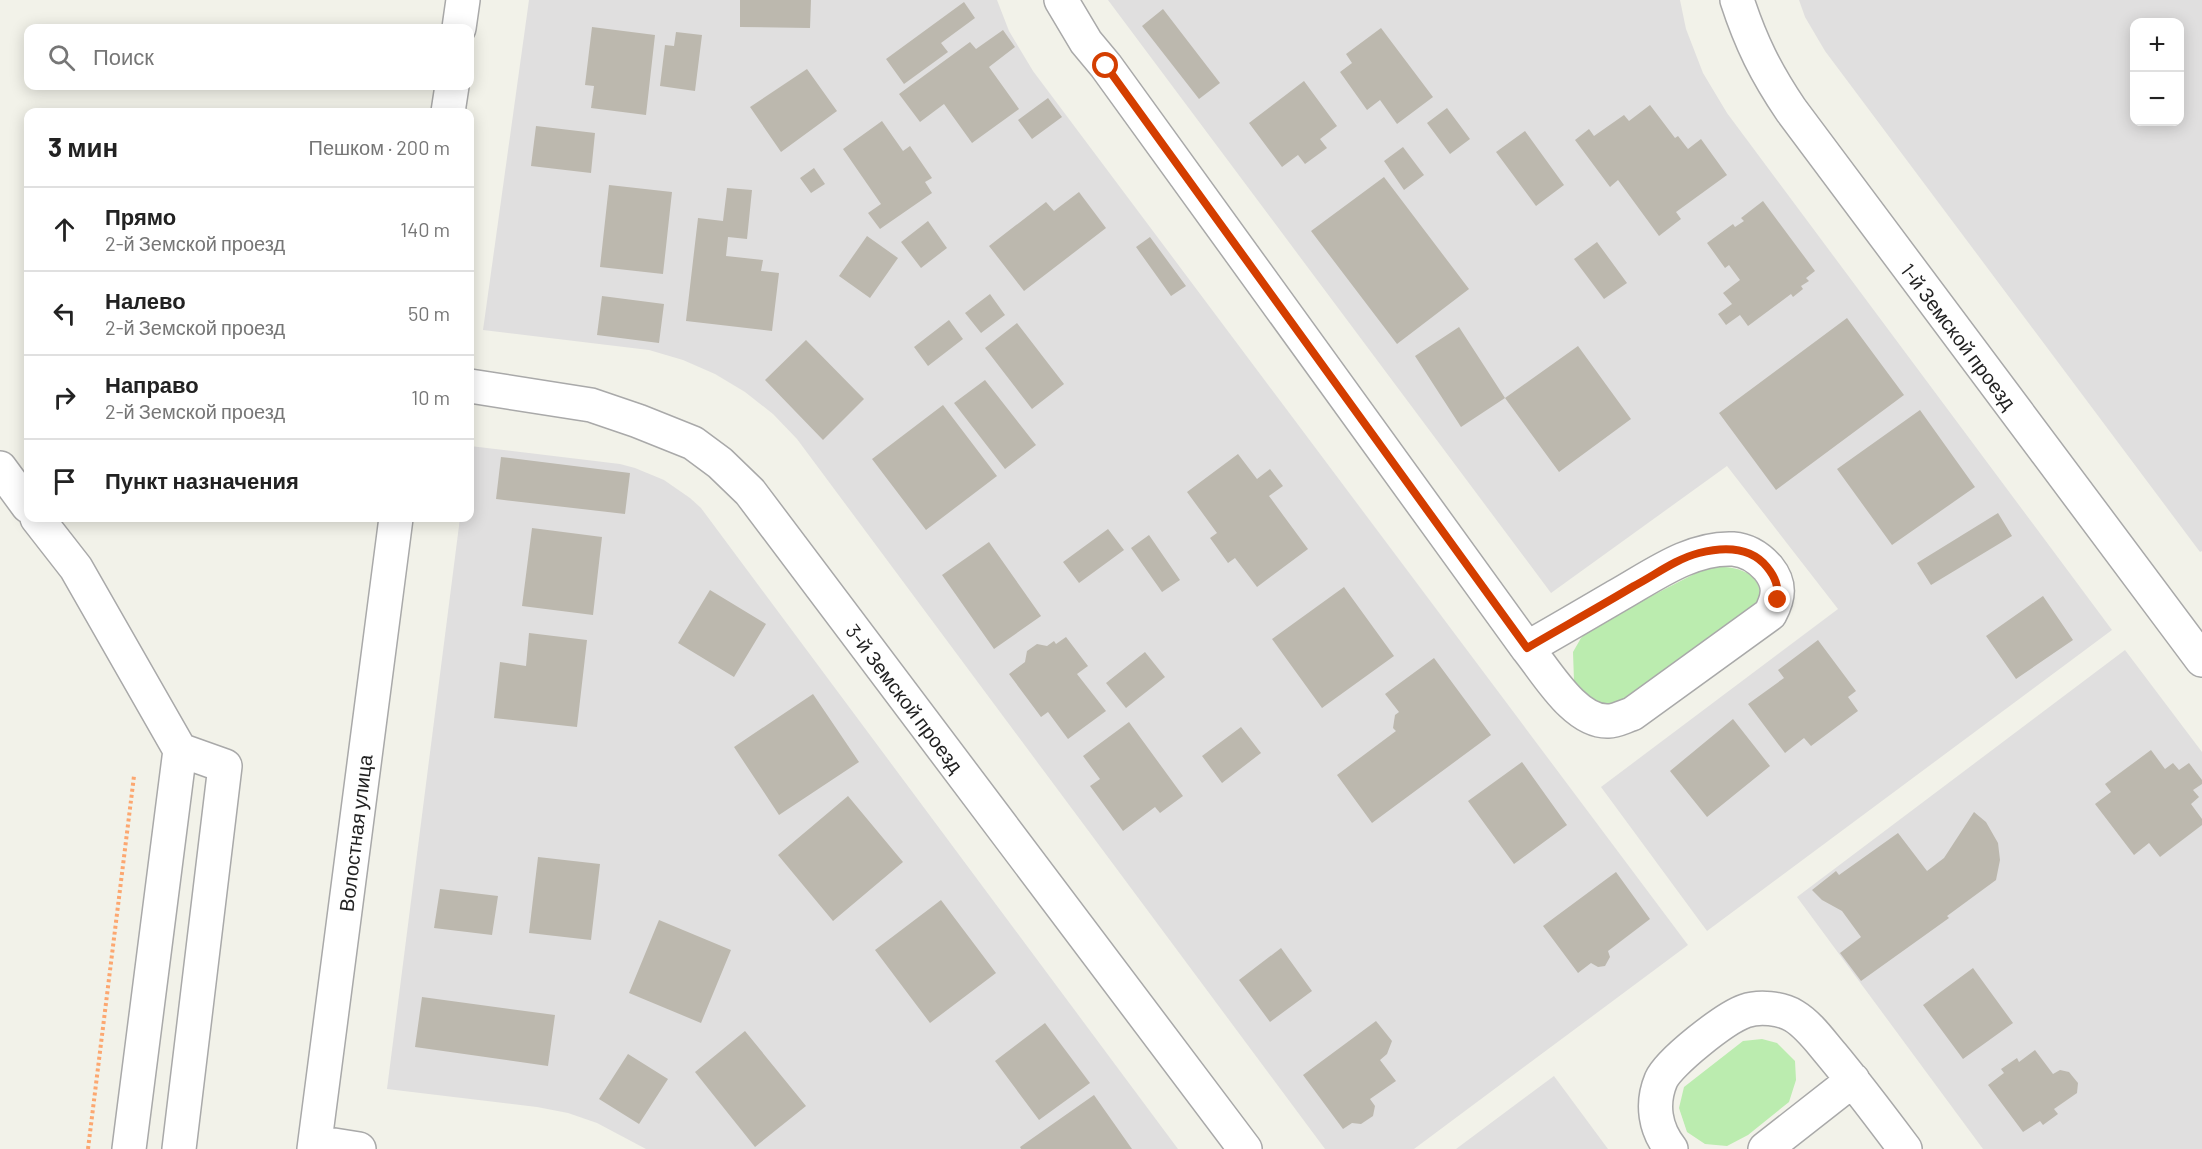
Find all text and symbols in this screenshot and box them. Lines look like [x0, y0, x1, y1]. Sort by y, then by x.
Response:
map controls [2130, 18, 2184, 126]
button: + [2130, 18, 2184, 72]
search box [24, 24, 474, 90]
icon: search [45, 41, 78, 74]
text: Поиск [93, 43, 154, 69]
route start [1092, 52, 1118, 78]
button: − [2130, 72, 2184, 126]
text: 3 мин [48, 131, 118, 162]
text: Пешком · 200 m [309, 135, 450, 159]
text: Прямо [105, 203, 176, 229]
icon: ahead [48, 213, 81, 246]
text: 140 m [400, 217, 450, 241]
text: 2-й Земской проезд [105, 231, 285, 255]
street label: 1-й Земской проезд [1896, 258, 2022, 414]
text: Налево [105, 287, 186, 313]
icon: left [48, 297, 81, 330]
text: 50 m [408, 301, 450, 325]
text: 2-й Земской проезд [105, 315, 285, 339]
text: Направо [105, 371, 199, 397]
icon: right [48, 381, 81, 414]
text: 10 m [411, 385, 450, 409]
text: 2-й Земской проезд [105, 399, 285, 423]
icon: arrive [48, 465, 81, 498]
text: Пункт назначения [105, 467, 299, 493]
route end [1764, 586, 1790, 612]
street label: 3-й Земской проезд [841, 619, 969, 777]
street label: Волостная улица [333, 752, 377, 913]

